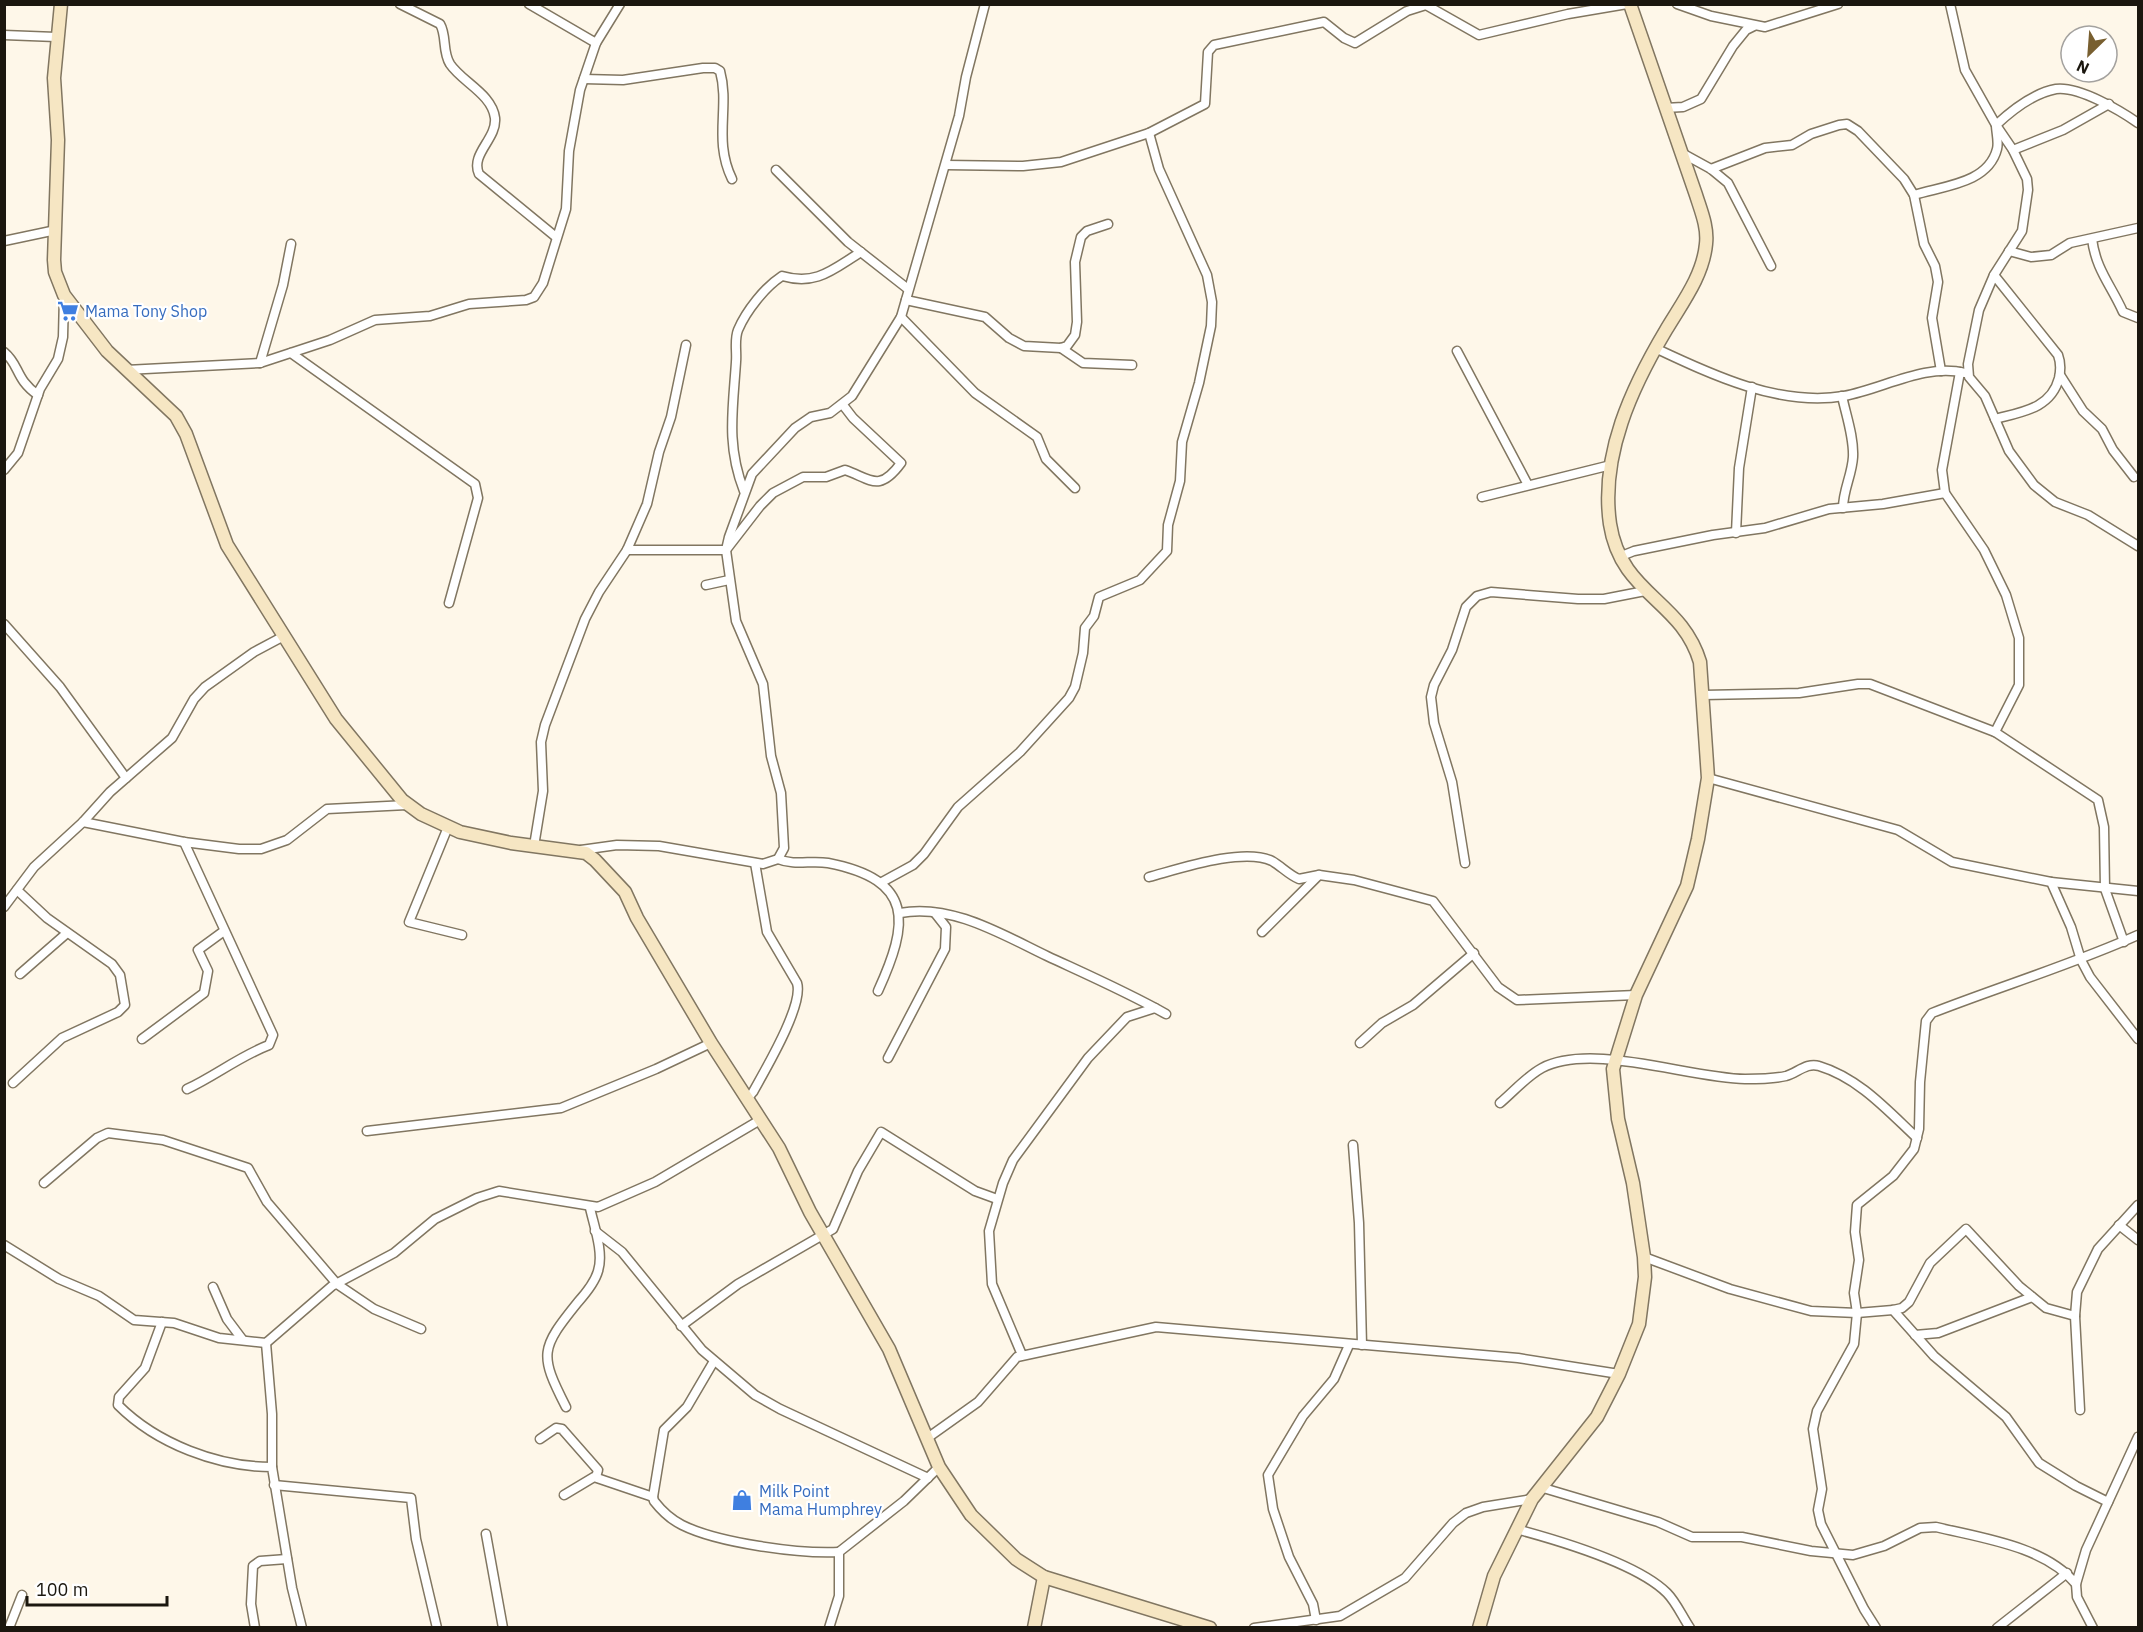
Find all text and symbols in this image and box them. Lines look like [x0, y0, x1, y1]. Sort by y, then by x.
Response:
north arrow [2059, 24, 2119, 84]
text: N [2073, 56, 2092, 79]
supermarket icon: Mama Tony Shop [56, 299, 80, 323]
place label: Mama Tony Shop [85, 301, 207, 321]
place label: Milk Point Mama Humphrey [759, 1481, 882, 1519]
shop icon: Milk Point Mama Humphrey [730, 1488, 754, 1512]
scale bar [27, 1569, 166, 1607]
text: 100 m [36, 1578, 88, 1601]

